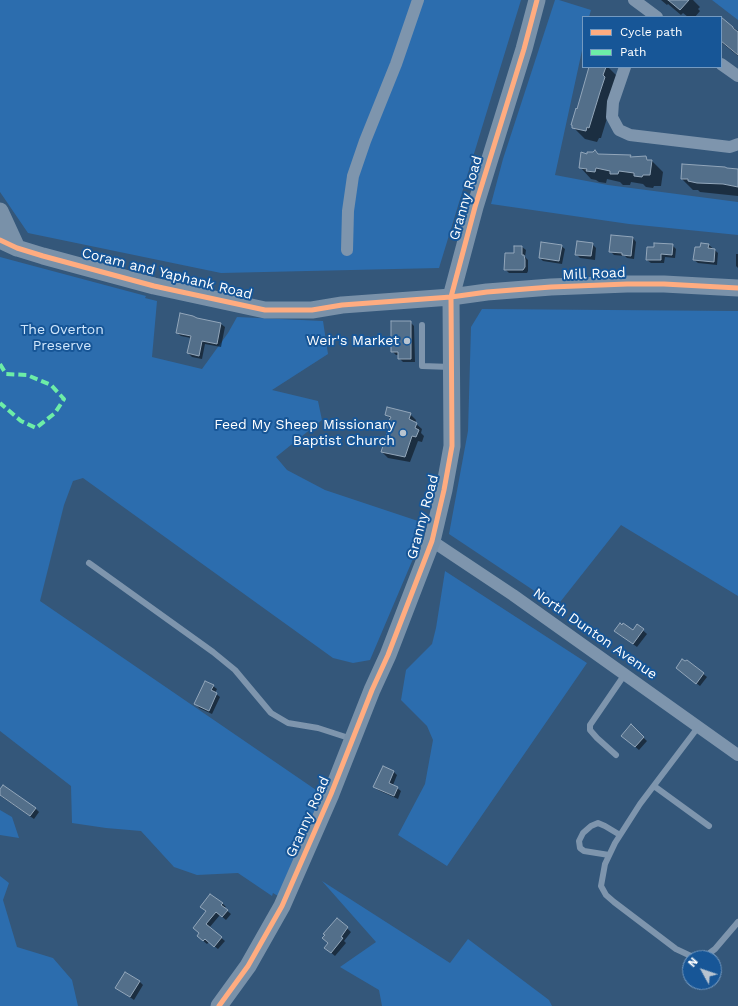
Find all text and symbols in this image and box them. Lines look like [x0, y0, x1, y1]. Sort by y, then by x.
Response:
legend [582, 16, 722, 68]
text: Cycle path [620, 25, 682, 39]
text: Path [620, 45, 646, 59]
street label: Granny Road [446, 154, 486, 242]
street label: Coram and Yaphank Road [80, 245, 254, 303]
street label: Mill Road [562, 265, 626, 283]
park label: The Overton Preserve [20, 322, 104, 354]
place label: Weir's Market [306, 333, 399, 349]
marker: Weir's Market [402, 336, 412, 346]
place label: Feed My Sheep Missionary Baptist Church [214, 417, 395, 450]
marker: Feed My Sheep Missionary Baptist Church [398, 428, 408, 438]
street label: Granny Road [404, 473, 442, 561]
street label: North Dunton Avenue [530, 585, 660, 683]
street label: Granny Road [283, 774, 333, 860]
north arrow [682, 950, 722, 990]
text: N [686, 955, 701, 970]

